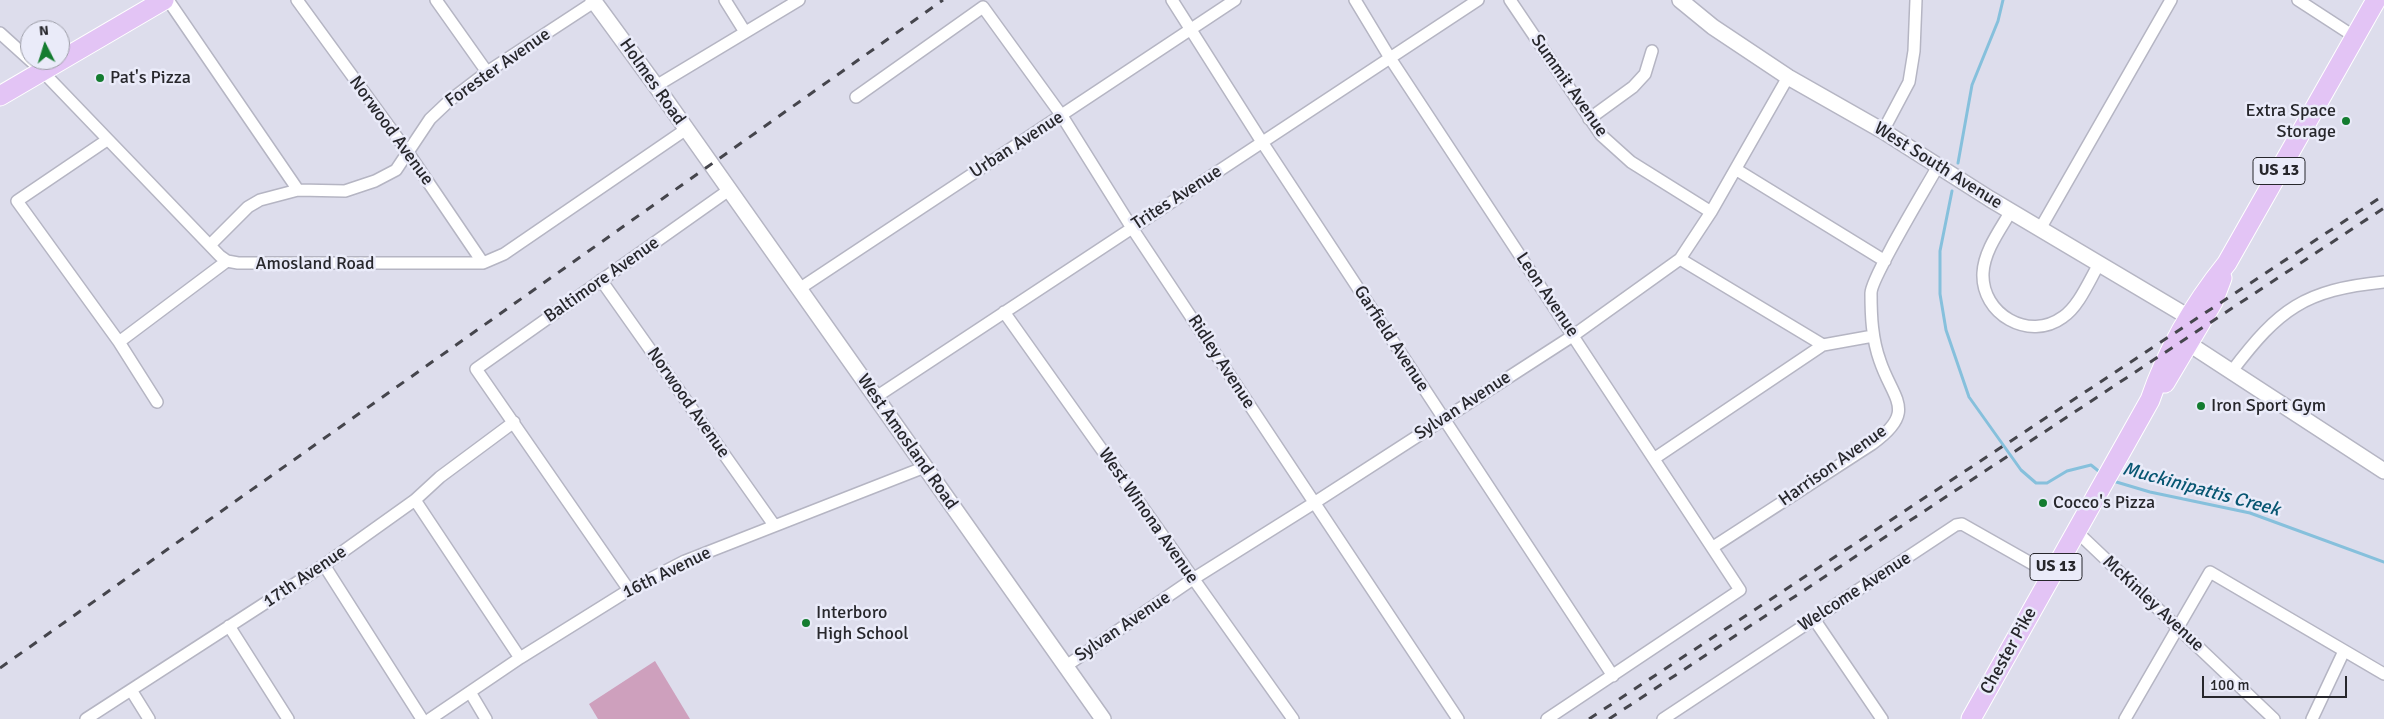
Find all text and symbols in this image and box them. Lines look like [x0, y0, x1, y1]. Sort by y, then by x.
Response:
north arrow [20, 20, 70, 70]
text: N [38, 22, 49, 39]
street label: Forester Avenue [441, 24, 555, 112]
street label: Summit Avenue [1526, 31, 1612, 141]
street label: Holmes Road [614, 35, 690, 129]
place label: Pat's Pizza [110, 67, 191, 89]
marker: Pat's Pizza [94, 72, 106, 84]
street label: Norwood Avenue [344, 72, 438, 190]
place label: Extra Space Storage [2246, 100, 2336, 142]
street label: Urban Avenue [966, 107, 1068, 183]
marker: Extra Space Storage [2340, 115, 2352, 127]
street label: West South Avenue [1870, 118, 2006, 214]
road number: US 13 [2253, 158, 2305, 185]
street label: Trites Avenue [1128, 161, 1226, 235]
street label: Baltimore Avenue [540, 232, 664, 328]
street label: Leon Avenue [1511, 249, 1583, 341]
street label: Amosland Road [256, 253, 374, 275]
street label: Garfield Avenue [1349, 282, 1433, 396]
street label: Ridley Avenue [1183, 311, 1259, 413]
street label: Norwood Avenue [642, 344, 734, 462]
street label: Sylvan Avenue [1411, 367, 1515, 445]
street label: West Amosland Road [852, 370, 962, 514]
place label: Iron Sport Gym [2211, 395, 2326, 417]
marker: Iron Sport Gym [2195, 400, 2207, 412]
street label: Harrison Avenue [1775, 421, 1891, 511]
street label: West Winona Avenue [1093, 444, 1203, 588]
water label: Muckinipattis Creek [2120, 458, 2282, 522]
place label: Cocco's Pizza [2053, 492, 2155, 514]
marker: Cocco's Pizza [2037, 497, 2049, 509]
street label: 17th Avenue [259, 541, 351, 613]
street label: 16th Avenue [619, 542, 715, 604]
street label: Welcome Avenue [1795, 548, 1915, 636]
street label: McKinley Avenue [2098, 551, 2208, 657]
road number: US 13 [2030, 554, 2082, 580]
street label: Sylvan Avenue [1071, 587, 1175, 667]
place label: Interboro High School [816, 602, 909, 644]
street label: Chester Pike [1976, 604, 2042, 698]
marker: Interboro High School [800, 617, 812, 629]
scale bar [2204, 666, 2349, 698]
text: 100 m [2210, 676, 2250, 694]

